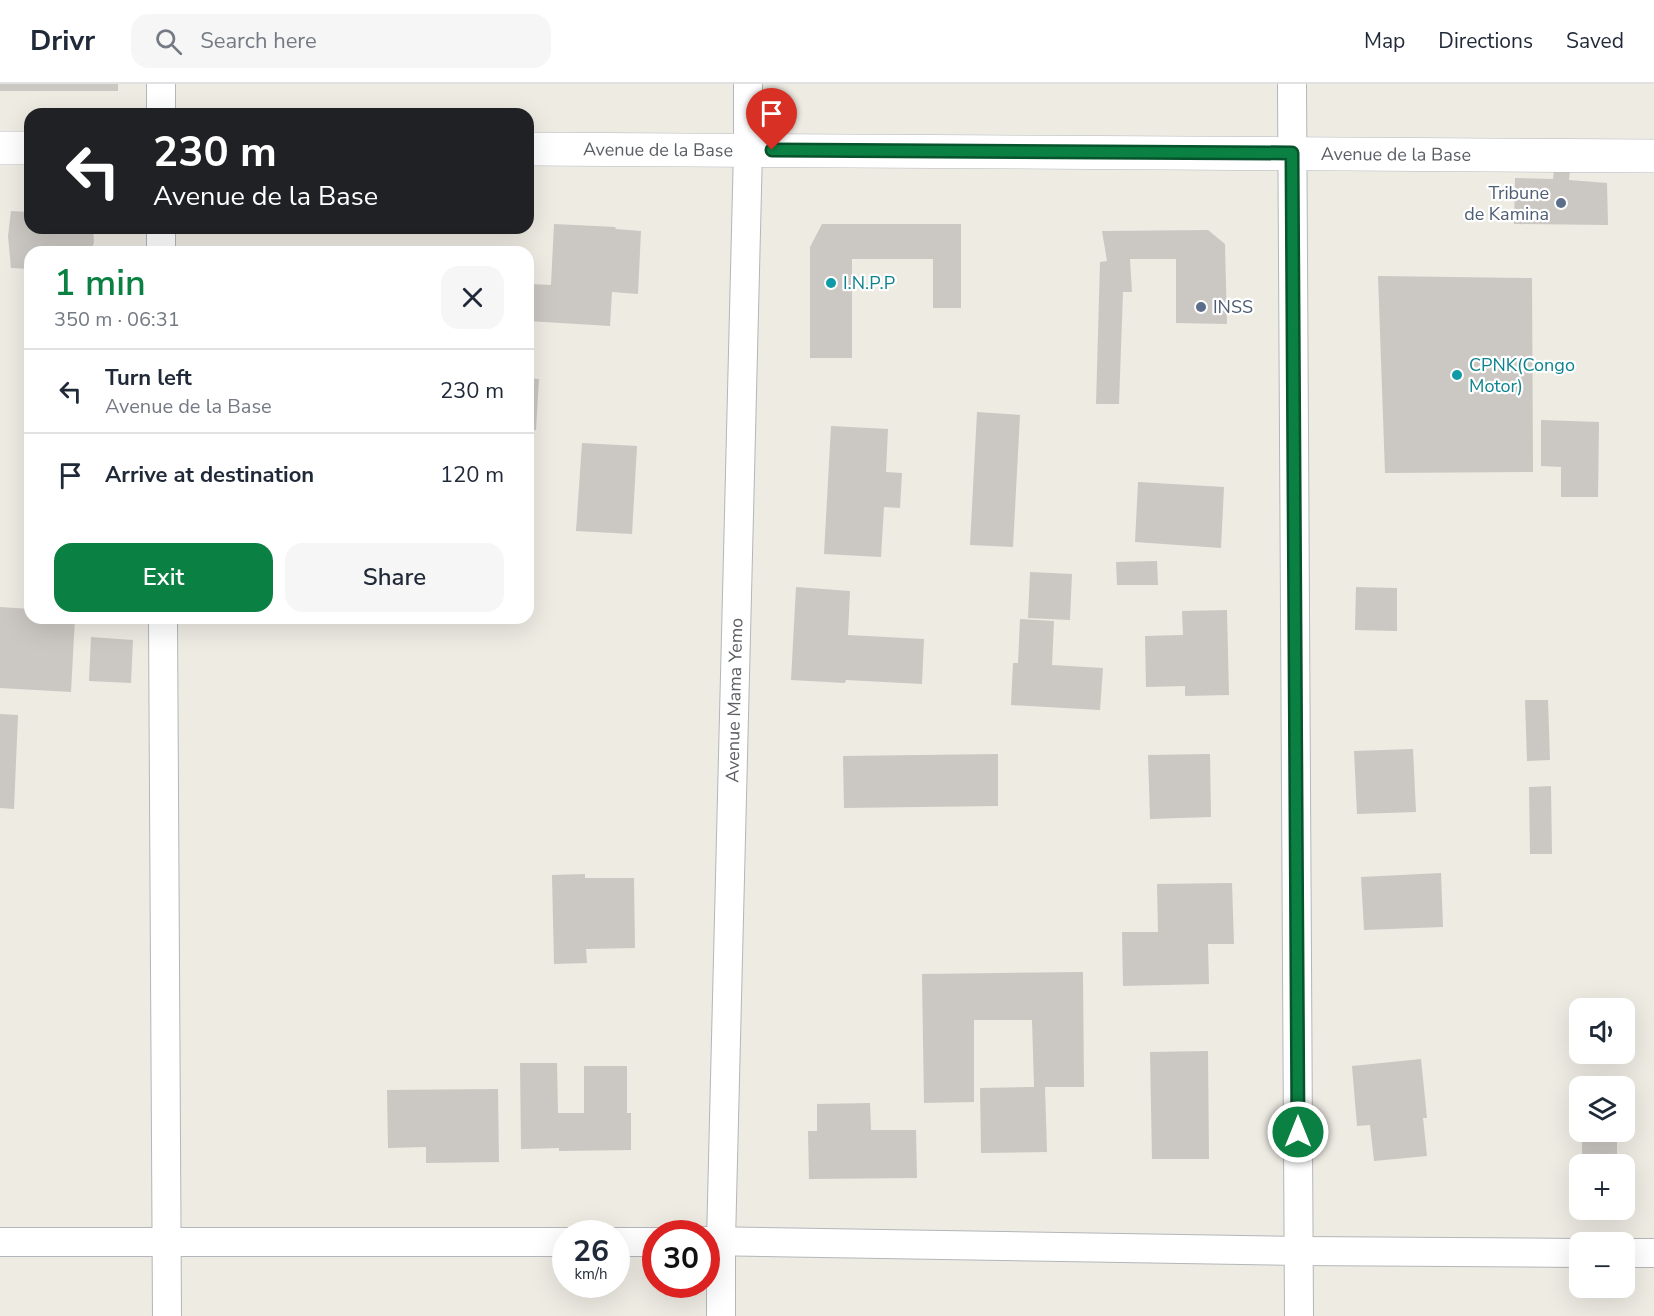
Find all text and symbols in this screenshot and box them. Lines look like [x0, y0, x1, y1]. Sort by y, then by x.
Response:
search box [131, 14, 551, 68]
text: Drivr [30, 22, 95, 60]
icon: search [152, 25, 185, 58]
text: Search here [200, 26, 317, 56]
text: Map [1364, 27, 1405, 55]
text: Directions [1438, 27, 1533, 55]
text: Saved [1566, 27, 1624, 55]
pin [746, 88, 797, 150]
icon: arrive [755, 97, 788, 130]
text: 230 m [153, 124, 277, 181]
icon: left [54, 132, 132, 210]
street label: Avenue de la Base [583, 137, 733, 162]
street label: Avenue de la Base [1321, 142, 1471, 167]
text: Avenue de la Base [153, 178, 378, 215]
place label: Tribune de Kamina [1464, 181, 1549, 226]
marker: Tribune de Kamina [1554, 196, 1568, 210]
text: 1 min [54, 259, 146, 308]
button: close [441, 266, 504, 329]
place label: I.N.P.P [843, 271, 895, 295]
marker: I.N.P.P [824, 276, 838, 290]
place label: INSS [1213, 295, 1253, 319]
marker: INSS [1194, 300, 1208, 314]
text: 350 m · 06:31 [54, 306, 180, 333]
place label: CPNK(Congo Motor) [1469, 353, 1575, 398]
text: Turn left [105, 363, 192, 393]
marker: CPNK(Congo Motor) [1450, 368, 1464, 382]
icon: left [54, 375, 87, 408]
text: 230 m [440, 376, 504, 406]
text: Avenue de la Base [105, 393, 272, 420]
icon: arrive [54, 459, 87, 492]
text: Arrive at destination [105, 460, 314, 490]
text: 120 m [440, 460, 504, 490]
button: Exit [54, 543, 273, 612]
button: Share [285, 543, 504, 612]
street label: Avenue Mama Yemo [720, 617, 748, 783]
map controls [1569, 998, 1635, 1298]
button: sound [1569, 998, 1635, 1064]
button: layers [1569, 1076, 1635, 1142]
position arrow [1266, 1100, 1330, 1164]
button: + [1569, 1154, 1635, 1220]
speed limit sign: 30 [642, 1220, 720, 1298]
text: 26 [573, 1231, 609, 1272]
button: − [1569, 1232, 1635, 1298]
text: km/h [574, 1264, 608, 1284]

